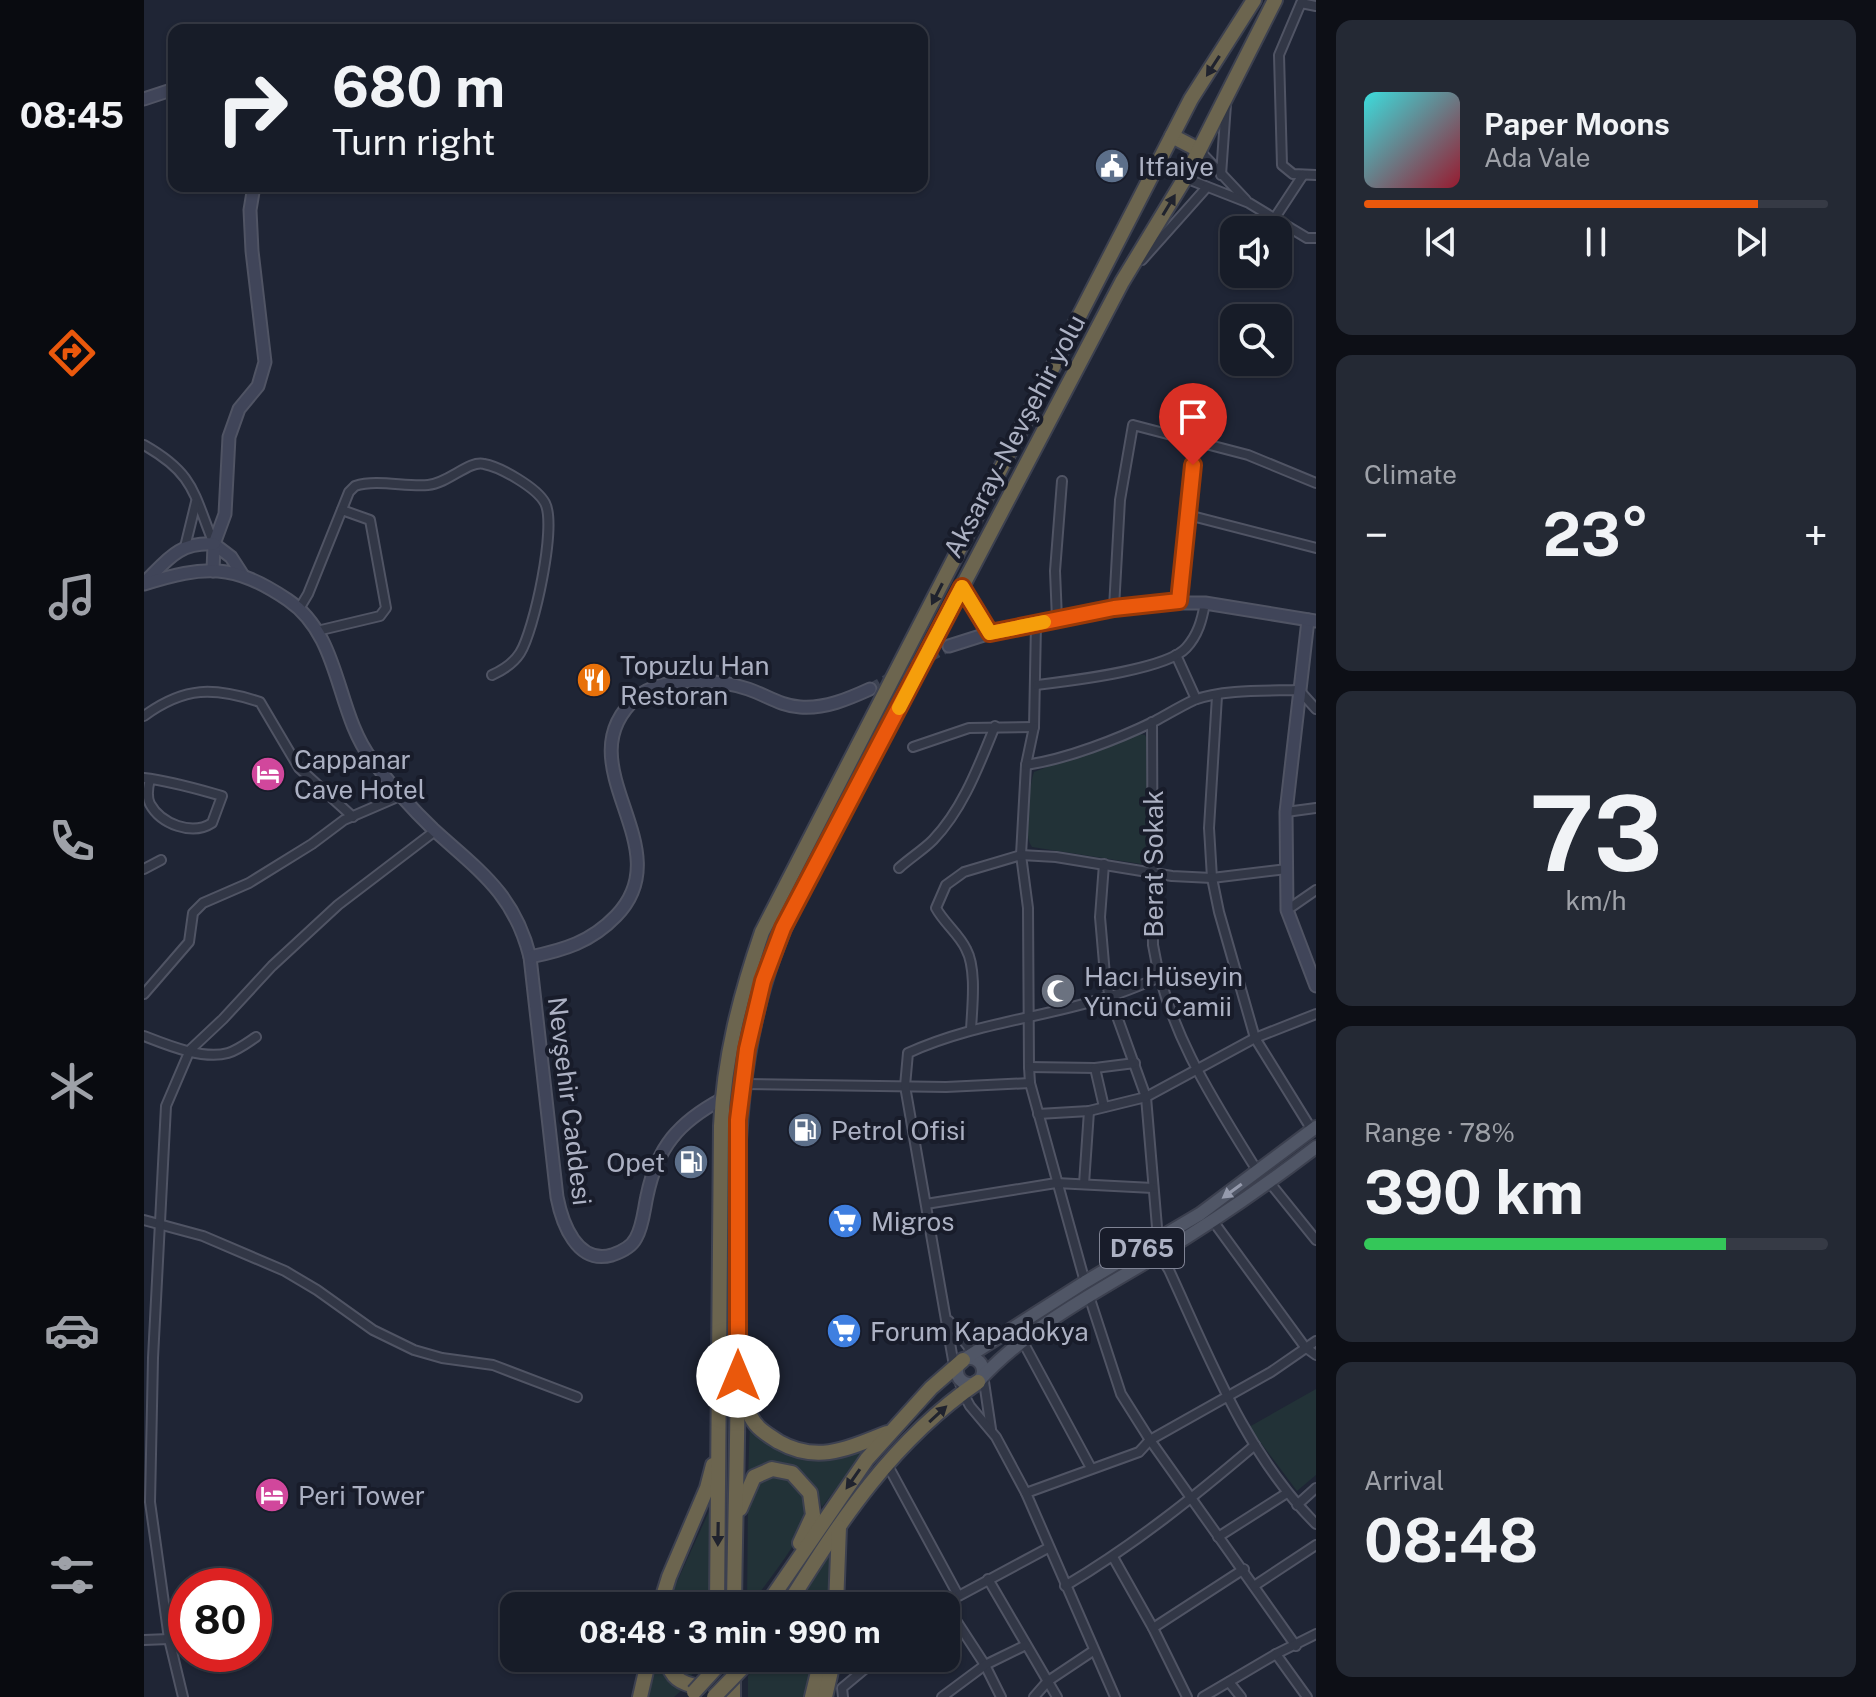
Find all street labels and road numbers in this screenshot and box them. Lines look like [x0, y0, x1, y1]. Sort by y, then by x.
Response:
street label: Aksaray-Nevşehir yolu [937, 309, 1091, 563]
street label: Berat Sokak [1138, 790, 1169, 938]
street label: Nevşehir Caddesi [542, 995, 598, 1207]
road number: D765 [1100, 1228, 1184, 1268]

